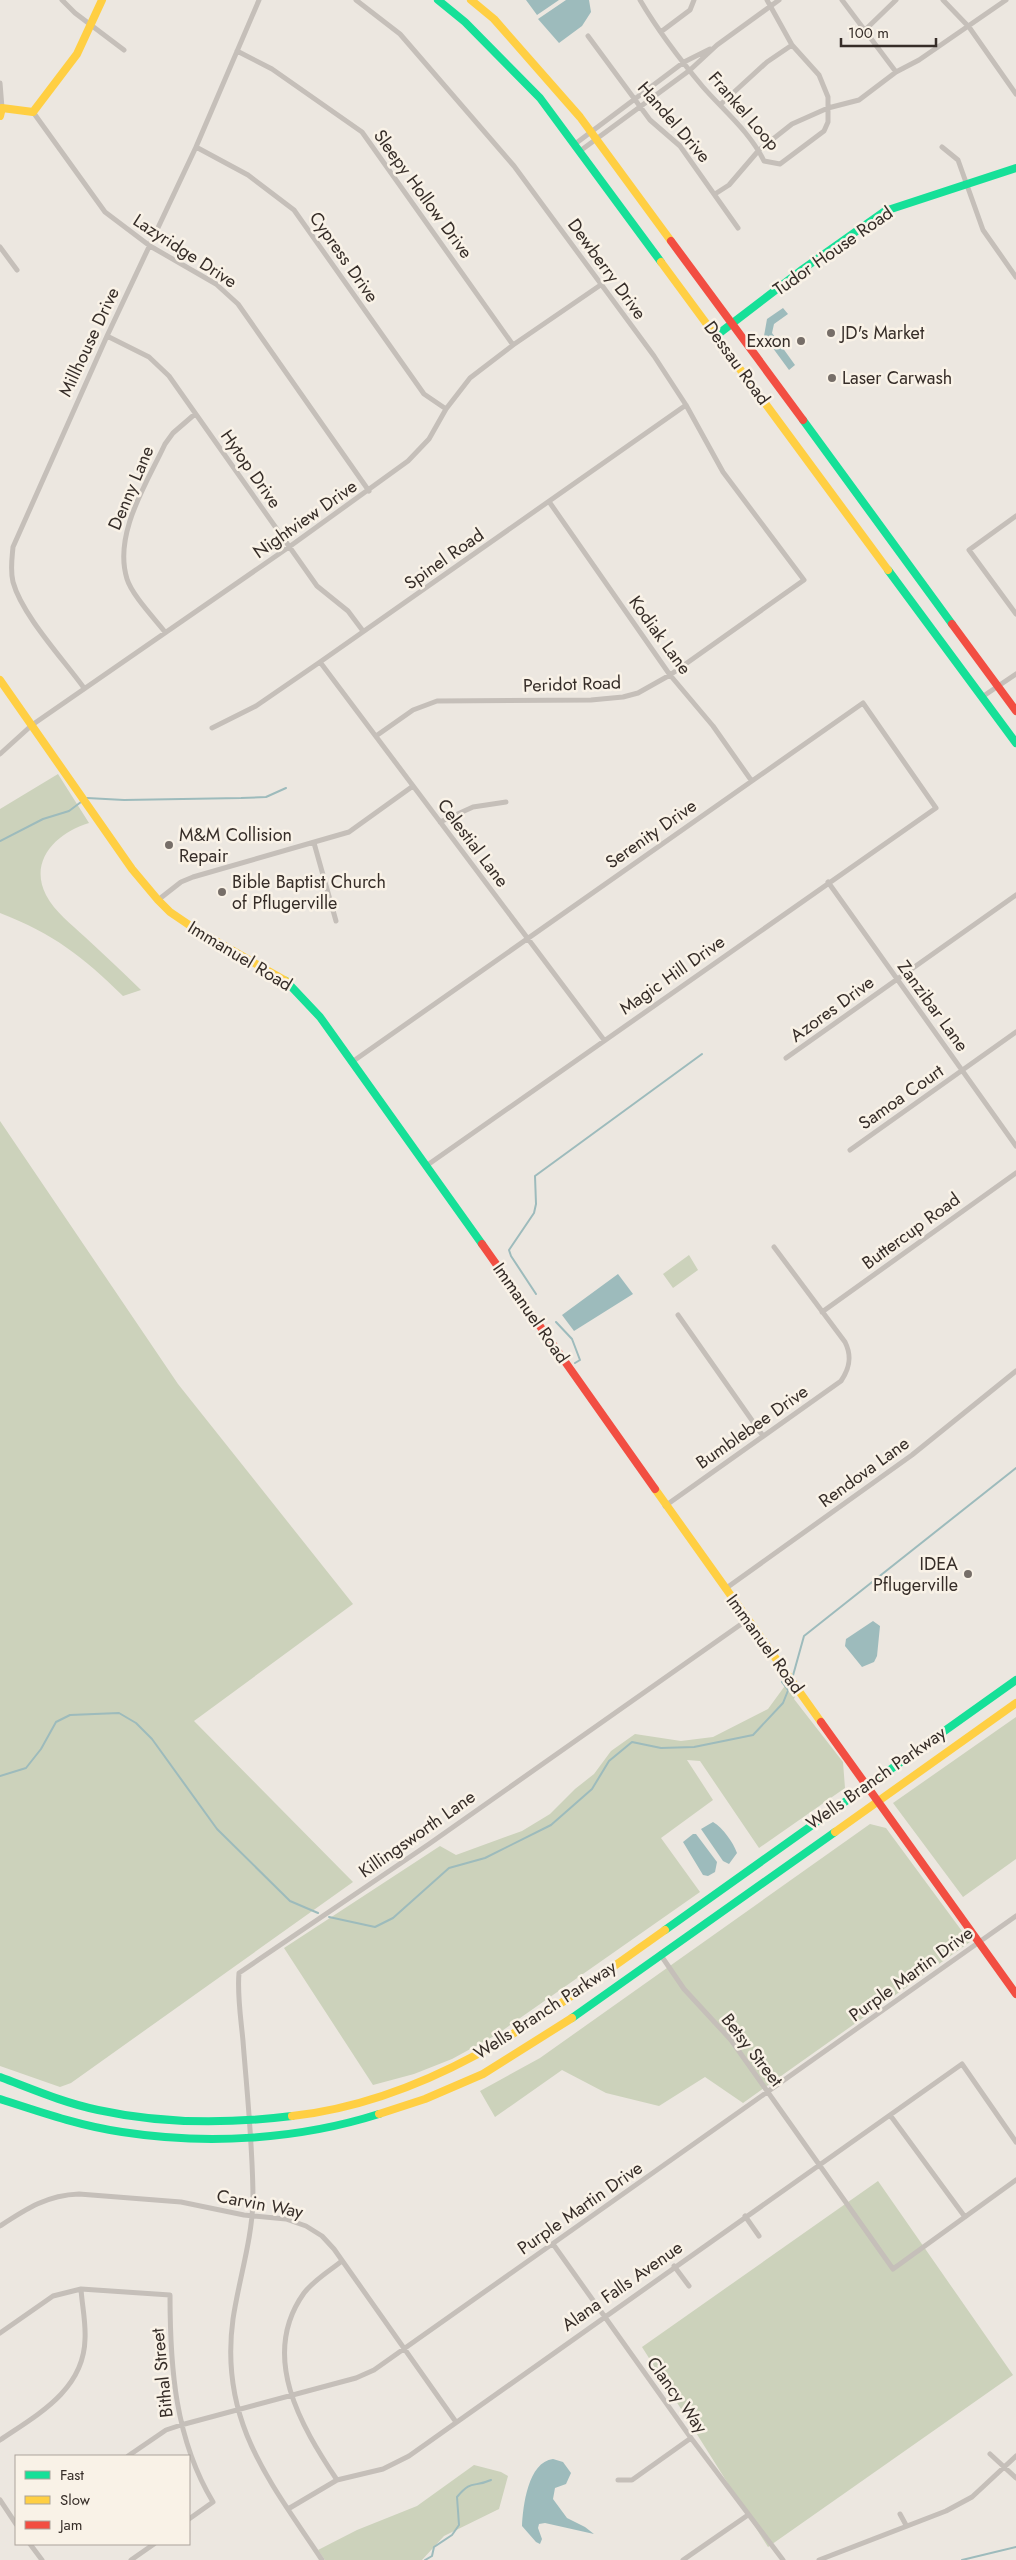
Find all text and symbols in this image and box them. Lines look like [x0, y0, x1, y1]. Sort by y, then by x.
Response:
scale bar [841, 15, 936, 47]
text: 100 m [848, 22, 889, 44]
street label: Frankel Loop [702, 66, 786, 156]
street label: Handel Drive [631, 76, 717, 168]
street label: Sleepy Hollow Drive [367, 124, 479, 264]
street label: Tudor House Road [768, 200, 898, 302]
street label: Cypress Drive [303, 206, 385, 308]
street label: Lazyridge Drive [128, 208, 242, 294]
street label: Dewberry Drive [561, 213, 653, 325]
street label: Millhouse Drive [52, 283, 126, 401]
street label: Dessau Road [698, 316, 776, 410]
place label: JD's Market [839, 320, 925, 346]
marker: JD's Market [825, 327, 837, 339]
place label: Exxon [746, 328, 791, 354]
marker: Exxon [795, 335, 807, 347]
place label: Laser Carwash [842, 365, 952, 391]
marker: Laser Carwash [826, 372, 838, 384]
street label: Hytop Drive [214, 424, 288, 514]
street label: Denny Lane [102, 442, 160, 534]
street label: Nightview Drive [248, 473, 362, 565]
street label: Spinel Road [399, 522, 489, 596]
street label: Kodiak Lane [622, 590, 698, 680]
street label: Peridot Road [523, 669, 621, 699]
street label: Celestial Lane [431, 793, 515, 893]
street label: Serenity Drive [600, 793, 702, 875]
place label: M&M Collision Repair [179, 822, 292, 869]
marker: M&M Collision Repair [163, 839, 175, 851]
place label: Bible Baptist Church of Pflugerville [232, 869, 386, 916]
marker: Bible Baptist Church of Pflugerville [216, 886, 228, 898]
street label: Immanuel Road [183, 915, 297, 997]
street label: Magic Hill Drive [614, 929, 730, 1021]
street label: Zanzibar Lane [891, 955, 975, 1057]
street label: Azores Drive [785, 970, 879, 1048]
street label: Samoa Court [853, 1058, 949, 1136]
street label: Buttercup Road [856, 1186, 966, 1276]
street label: Immanuel Road [487, 1257, 575, 1369]
street label: Bumblebee Drive [691, 1379, 813, 1475]
street label: Rendova Lane [813, 1430, 915, 1514]
place label: IDEA Pflugerville [873, 1551, 958, 1598]
marker: IDEA Pflugerville [962, 1568, 974, 1580]
street label: Immanuel Road [720, 1589, 810, 1699]
street label: Wells Branch Parkway [801, 1720, 951, 1836]
street label: Killingsworth Lane [353, 1784, 481, 1884]
street label: Purple Martin Drive [844, 1920, 978, 2028]
street label: Wells Branch Parkway [469, 1954, 622, 2066]
street label: Betsy Street [715, 2008, 789, 2093]
street label: Purple Martin Drive [512, 2155, 648, 2261]
street label: Carvin Way [214, 2183, 306, 2225]
street label: Alana Falls Avenue [556, 2235, 688, 2337]
street label: Bithal Street [144, 2326, 180, 2419]
street label: Clancy Way [640, 2351, 714, 2439]
legend [15, 2455, 190, 2545]
text: Fast [60, 2464, 84, 2486]
text: Slow [60, 2489, 91, 2511]
text: Jam [58, 2514, 83, 2536]

